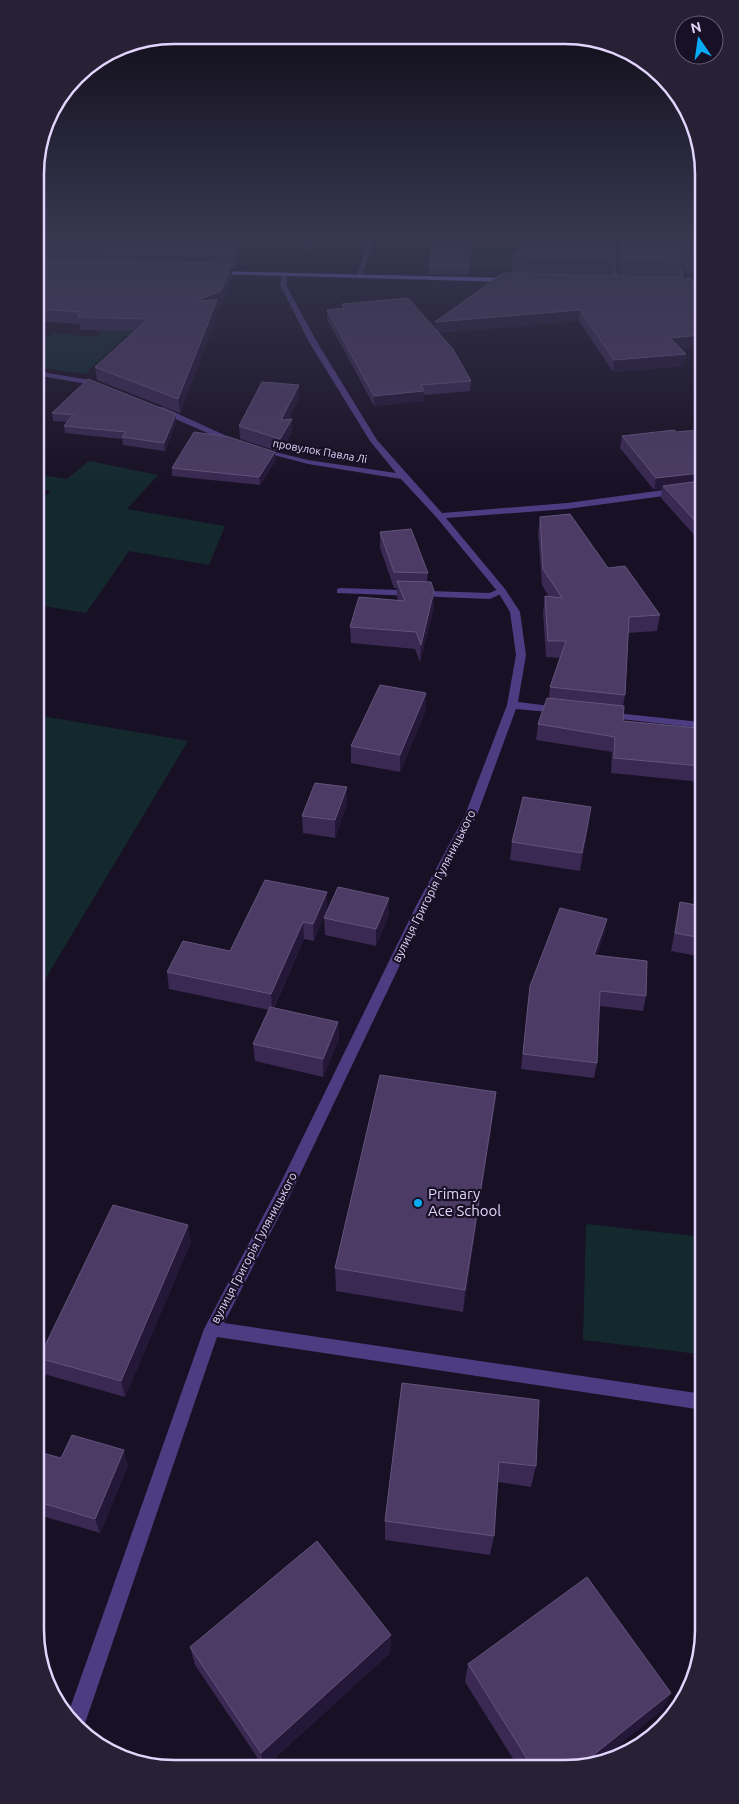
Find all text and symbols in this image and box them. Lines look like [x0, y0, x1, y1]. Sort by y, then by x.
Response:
north arrow [674, 15, 724, 65]
text: N [689, 18, 703, 36]
street label: провулок Павла Лі [272, 437, 368, 465]
street label: вулиця Григорія Гуляницького [389, 807, 478, 964]
street label: вулиця Григорія Гуляницького [208, 1170, 299, 1326]
place label: Primary Ace School [428, 1185, 501, 1219]
marker: Primary Ace School [412, 1197, 424, 1209]

